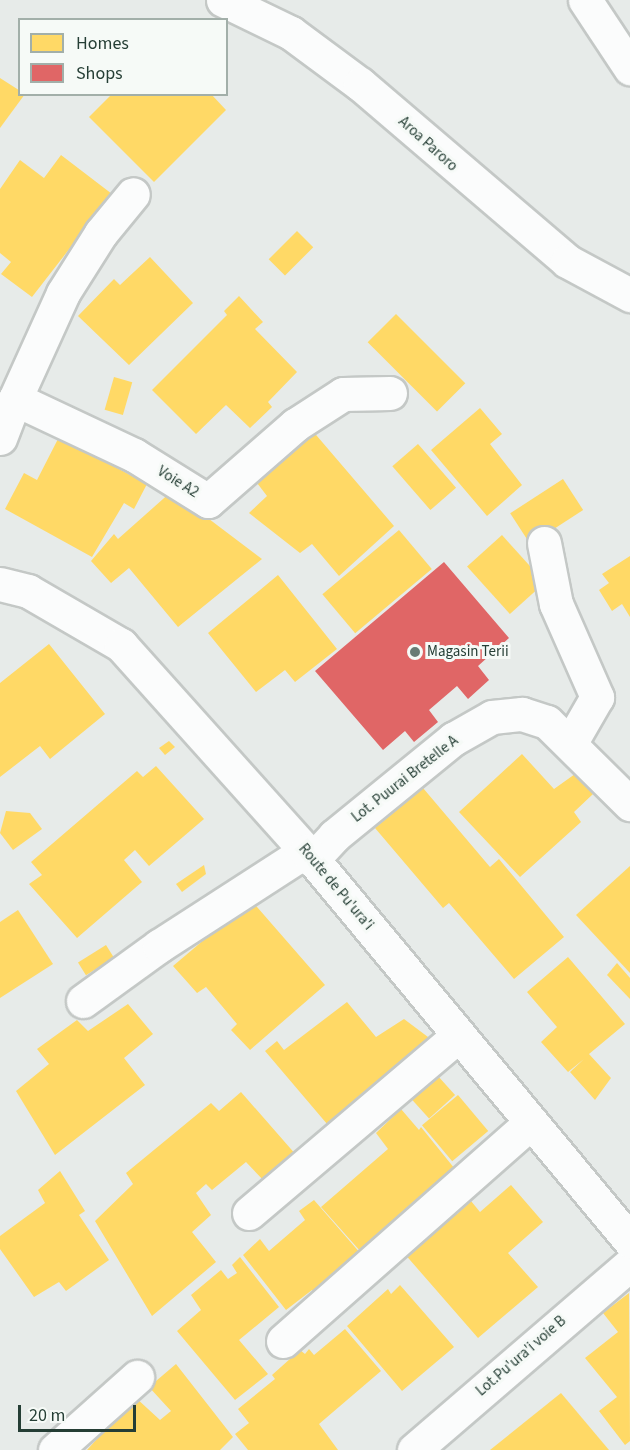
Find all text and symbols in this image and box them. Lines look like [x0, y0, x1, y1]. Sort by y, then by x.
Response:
legend [18, 18, 228, 96]
text: Homes [76, 31, 129, 56]
text: Shops [76, 61, 123, 86]
street label: Aroa Paroro [395, 113, 461, 175]
street label: Voie A2 [154, 462, 202, 502]
place label: Magasin Terii [427, 643, 509, 661]
marker: Magasin Terii [408, 645, 422, 659]
street label: Lot. Puurai Bretelle A [348, 732, 462, 826]
street label: Route de Pu'ura'i [295, 840, 377, 934]
street label: Lot.Pu'ura'i voie B [472, 1312, 570, 1400]
scale bar [21, 1393, 140, 1431]
text: 20 m [29, 1403, 65, 1428]

